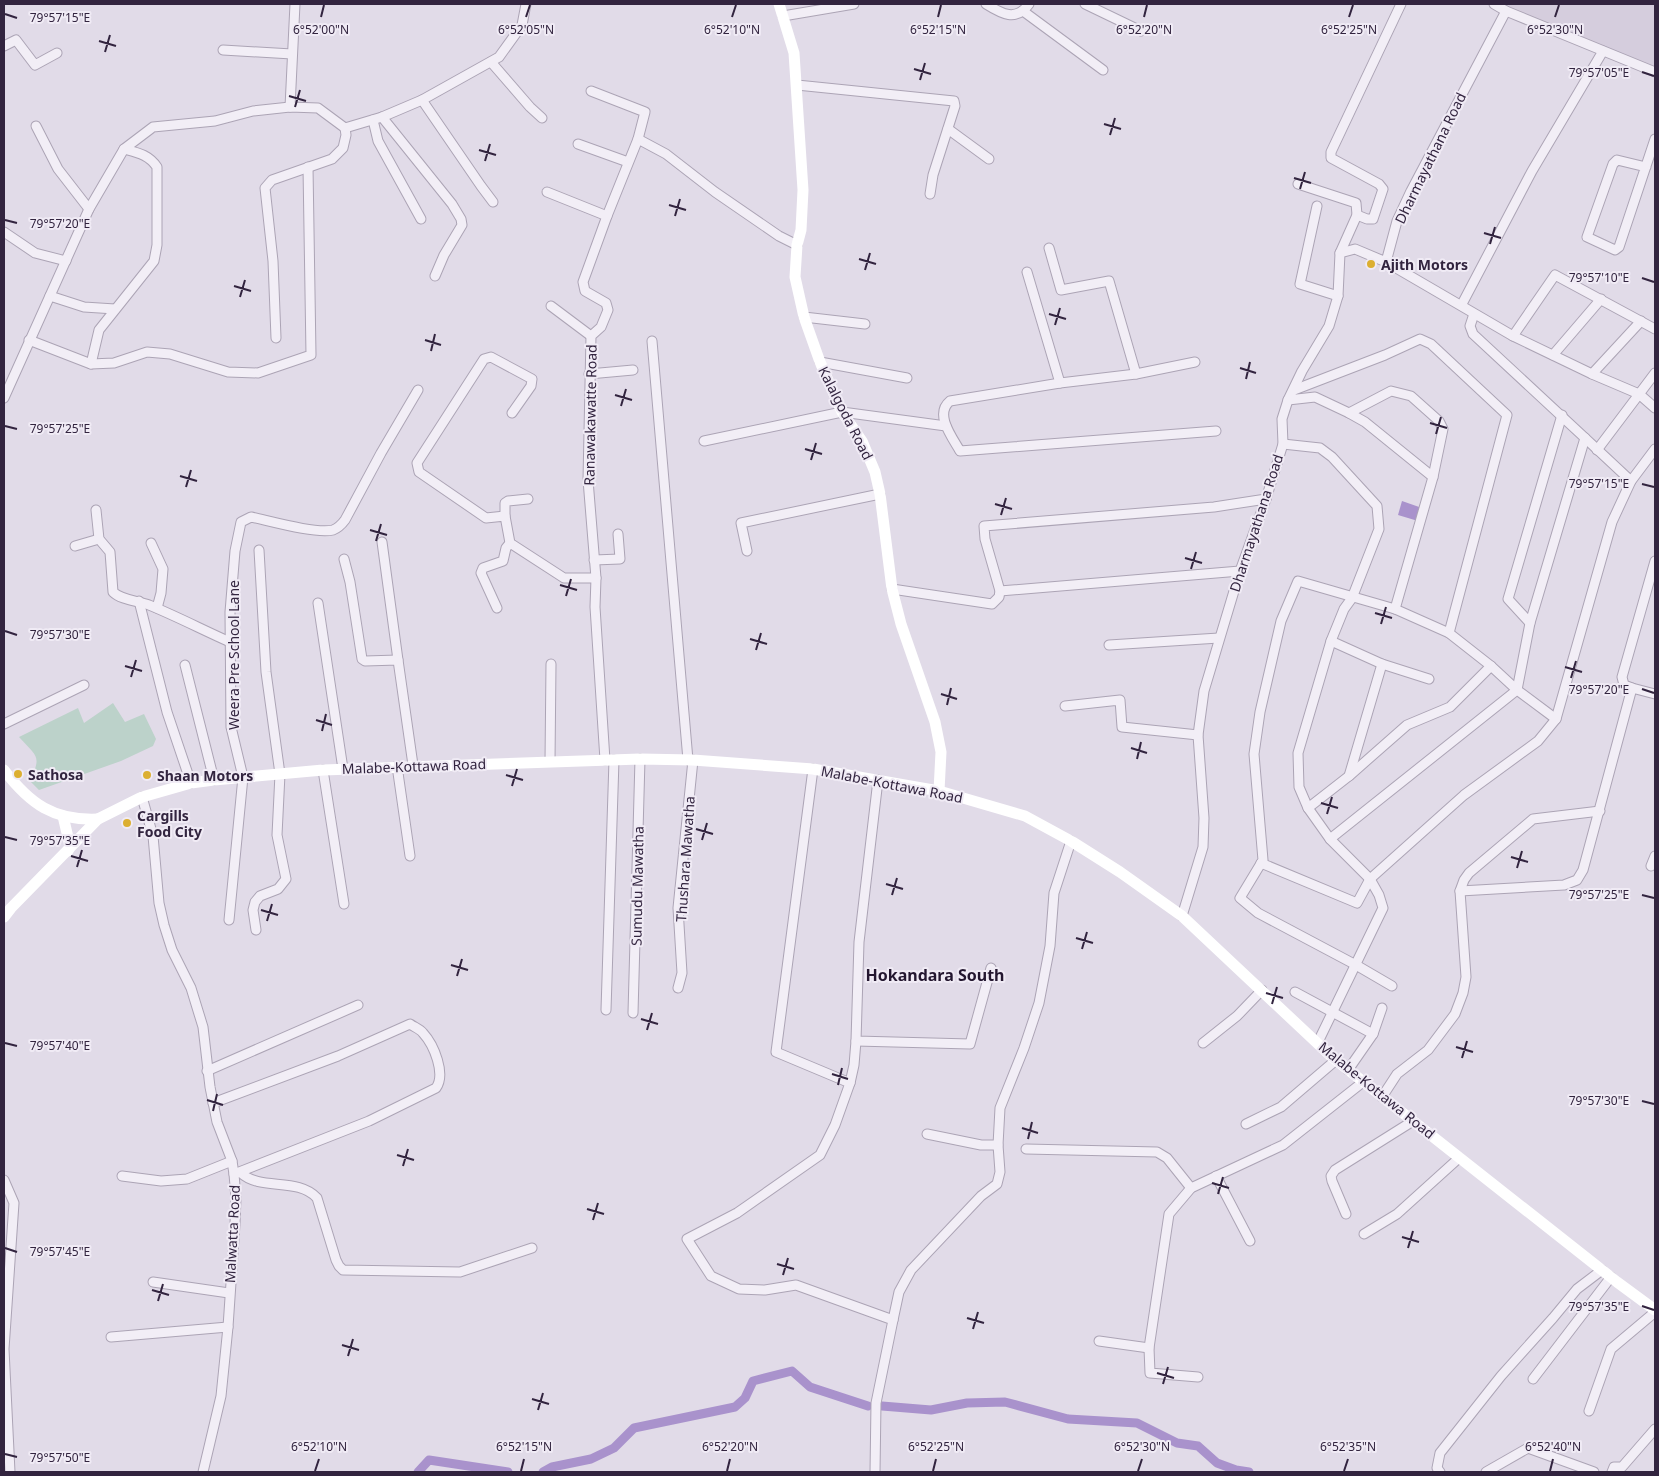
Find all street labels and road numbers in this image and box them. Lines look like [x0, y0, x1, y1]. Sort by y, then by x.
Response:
street label: Dharmayathana Road [1390, 89, 1470, 227]
street label: Ranawakawatte Road [579, 344, 601, 486]
street label: Kalalgoda Road [814, 363, 878, 463]
street label: Dharmayathana Road [1225, 452, 1287, 594]
street label: Weera Pre School Lane [224, 580, 243, 730]
street label: Malabe-Kottawa Road [342, 754, 486, 778]
street label: Malabe-Kottawa Road [819, 761, 965, 807]
street label: Thushara Mawatha [671, 795, 699, 923]
street label: Sumudu Mawatha [626, 826, 648, 946]
street label: Malabe-Kottawa Road [1315, 1037, 1439, 1143]
street label: Malwatta Road [220, 1184, 244, 1284]

